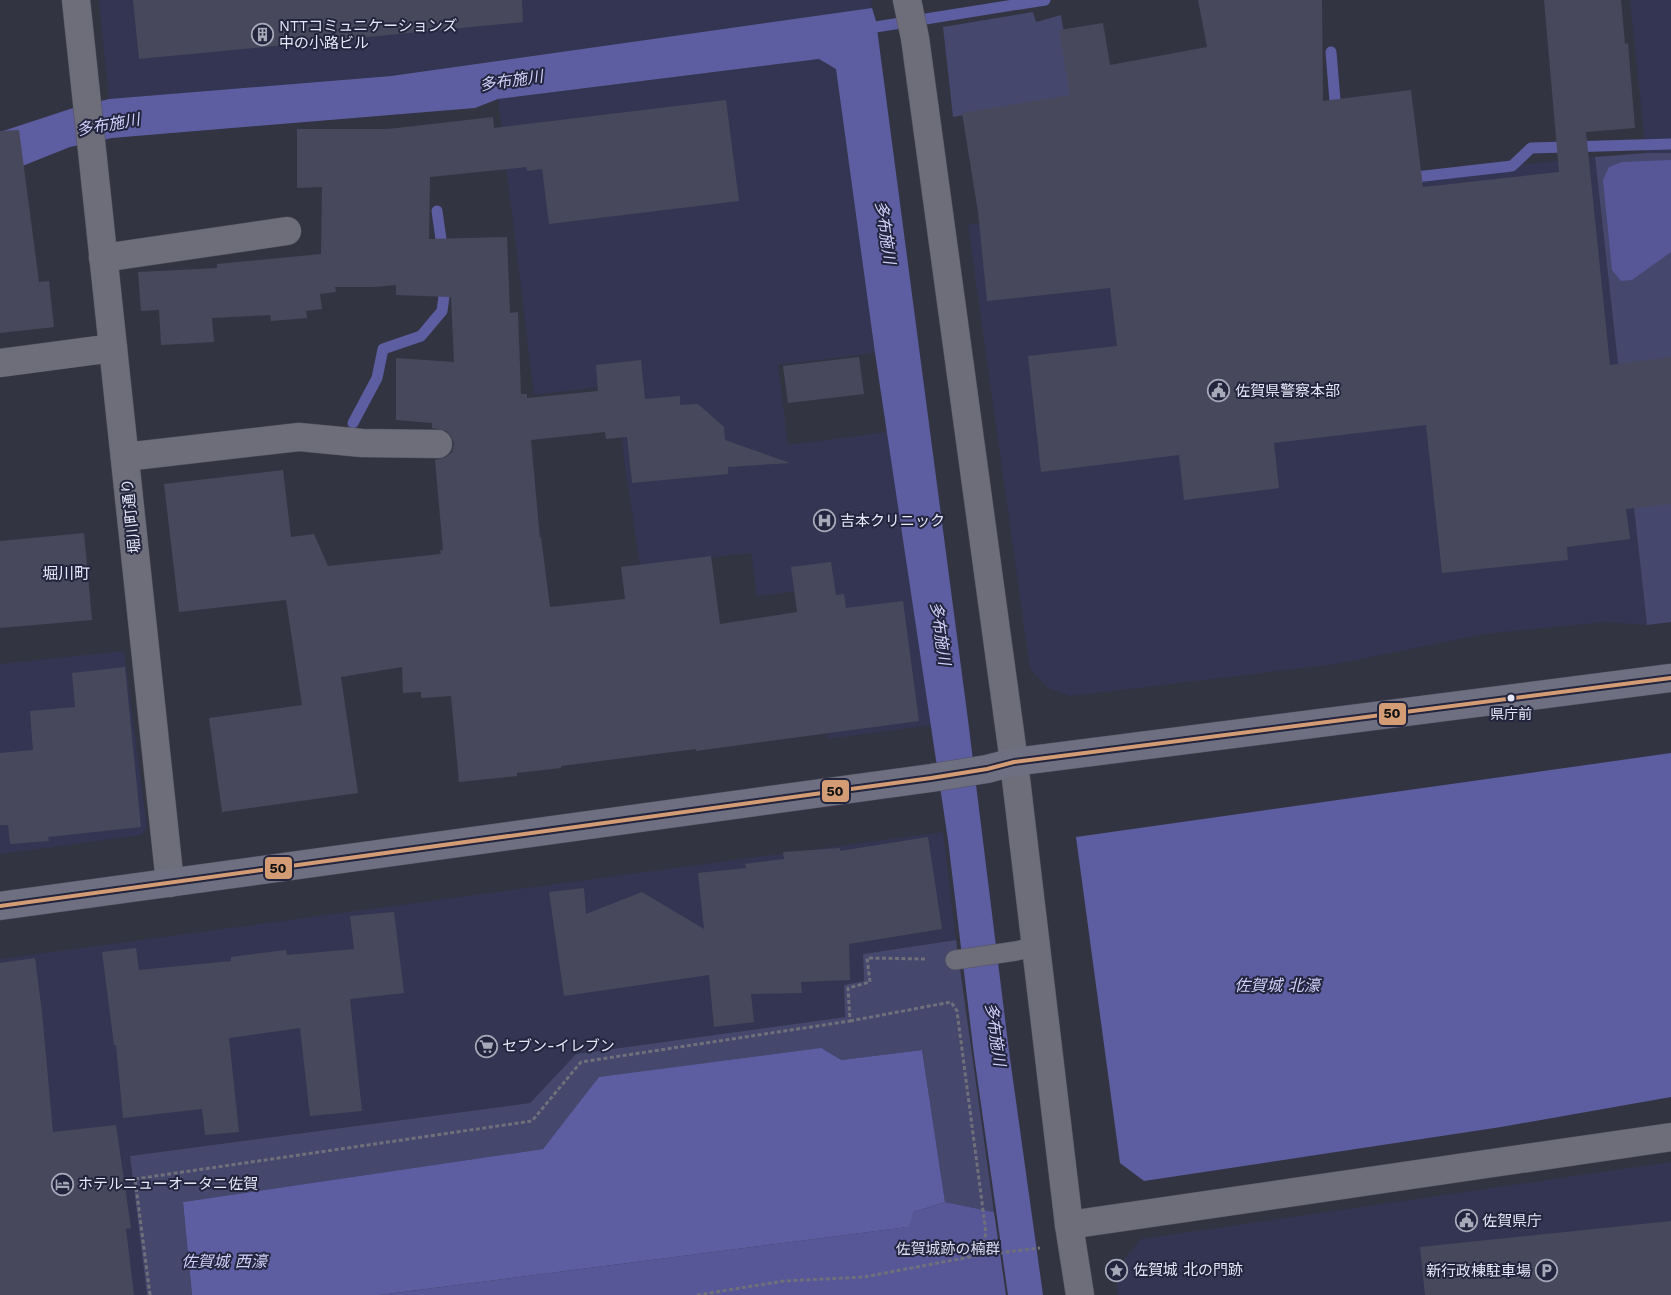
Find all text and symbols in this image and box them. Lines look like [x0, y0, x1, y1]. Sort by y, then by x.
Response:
place label: NTTコミュニケーションズ 中の小路ビル [279, 17, 458, 52]
building icon: NTTコミュニケーションズ 中の小路ビル [251, 23, 275, 47]
water label: 多布施川 [478, 66, 546, 94]
water label: 多布施川 [75, 109, 143, 139]
water label: 多布施川 [872, 199, 900, 267]
public building icon: 佐賀県警察本部 [1207, 379, 1231, 403]
place label: 佐賀県警察本部 [1235, 382, 1340, 400]
street label: 堀川町通り [118, 478, 144, 554]
hospital icon: 吉本クリニック [812, 509, 836, 533]
place label: 吉本クリニック [840, 512, 945, 530]
district label: 堀川町 [42, 564, 90, 583]
water label: 多布施川 [927, 600, 955, 668]
marker: 県庁前 [1506, 693, 1516, 703]
line badge: 50 [1378, 702, 1407, 726]
text: 50 [1383, 705, 1401, 721]
place label: 県庁前 [1490, 706, 1532, 722]
line badge: 50 [821, 779, 850, 803]
text: 50 [826, 783, 844, 799]
line badge: 50 [264, 856, 293, 880]
text: 50 [269, 860, 287, 876]
water label: 佐賀城 北濠 [1234, 976, 1323, 995]
water label: 多布施川 [982, 1001, 1010, 1069]
supermarket icon: セブン-イレブン [474, 1034, 498, 1058]
place label: セブン-イレブン [502, 1037, 615, 1055]
hotel icon: ホテルニューオータニ佐賀 [50, 1172, 74, 1196]
place label: ホテルニューオータニ佐賀 [78, 1175, 258, 1193]
public building icon: 佐賀県庁 [1454, 1209, 1478, 1233]
place label: 佐賀県庁 [1482, 1212, 1542, 1230]
park label: 佐賀城跡の楠群 [895, 1240, 1001, 1258]
water label: 佐賀城 西濠 [181, 1252, 270, 1271]
place icon: 佐賀城 北の門跡 [1105, 1258, 1129, 1282]
parking icon: 新行政棟駐車場 [1535, 1259, 1559, 1283]
place label: 佐賀城 北の門跡 [1133, 1261, 1243, 1279]
place label: 新行政棟駐車場 [1426, 1262, 1531, 1280]

